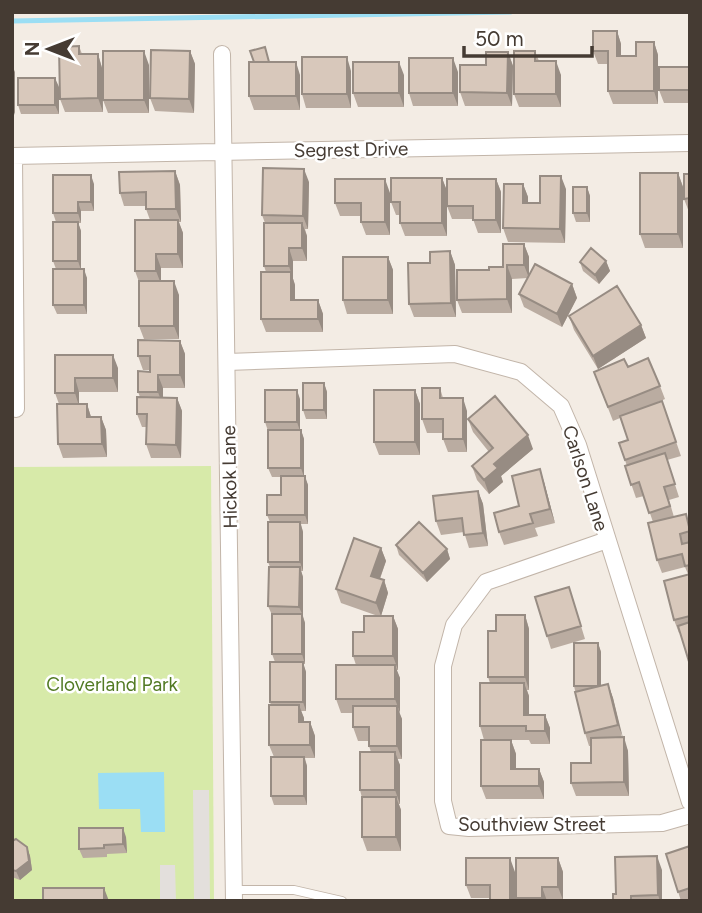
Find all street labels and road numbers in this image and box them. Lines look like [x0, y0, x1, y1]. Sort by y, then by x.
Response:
street label: Segrest Drive [293, 137, 409, 162]
street label: Carlson Lane [558, 422, 613, 534]
street label: Hickok Lane [217, 425, 242, 529]
street label: Southview Street [458, 813, 606, 836]

